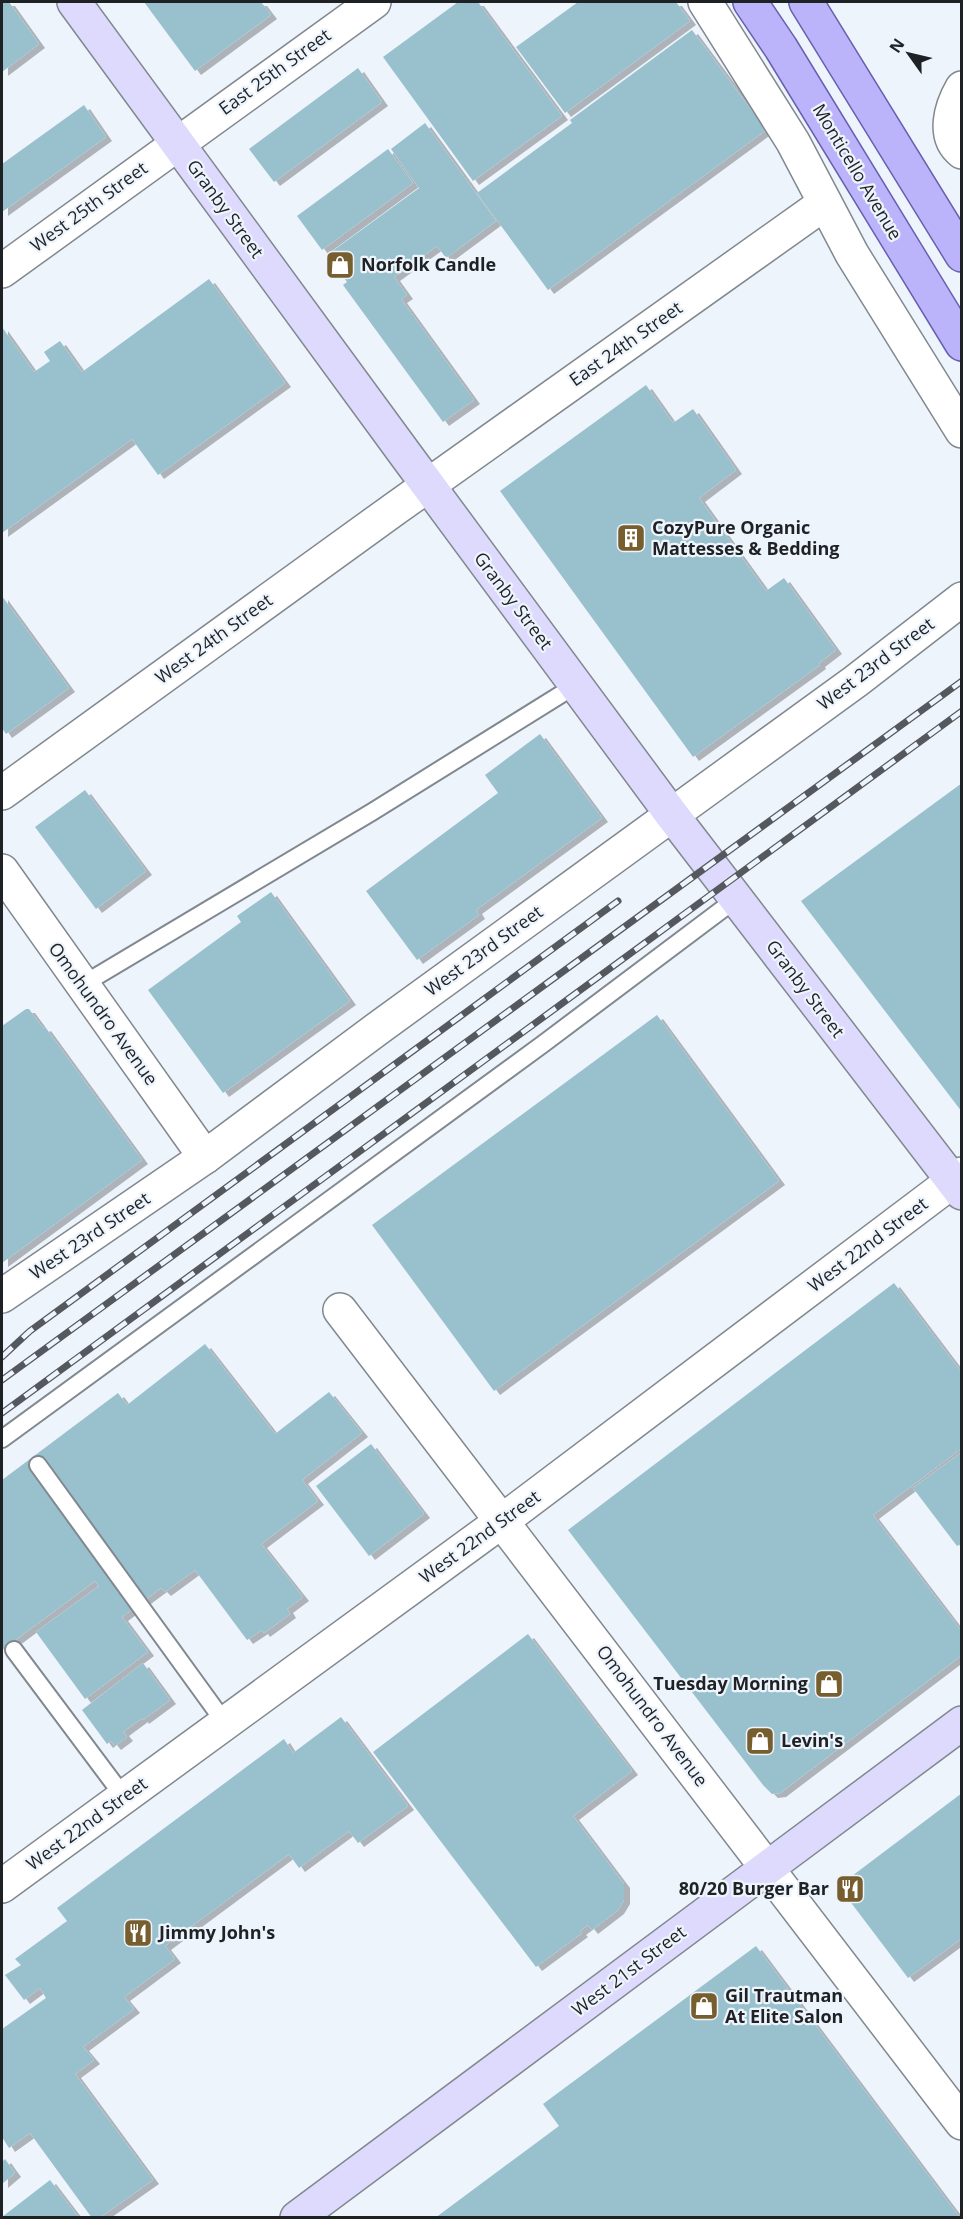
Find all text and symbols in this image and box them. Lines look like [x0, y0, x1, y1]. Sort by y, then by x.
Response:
street label: East 25th Street [214, 22, 335, 120]
north arrow [879, 24, 939, 84]
text: N [884, 34, 909, 57]
street label: Monticello Avenue [808, 99, 908, 244]
street label: Granby Street [182, 154, 270, 263]
street label: West 25th Street [25, 156, 152, 257]
shop icon: Norfolk Candle [324, 249, 356, 281]
place label: Norfolk Candle [361, 252, 496, 276]
street label: East 24th Street [564, 295, 687, 391]
place label: CozyPure Organic Mattesses & Bedding [652, 515, 839, 560]
building icon: CozyPure Organic Mattesses & Bedding [615, 522, 647, 554]
street label: Granby Street [469, 547, 558, 654]
street label: West 24th Street [150, 588, 277, 689]
street label: West 23rd Street [812, 611, 939, 715]
street label: West 23rd Street [420, 899, 547, 1001]
street label: Granby Street [761, 935, 850, 1042]
street label: Omohundro Avenue [44, 937, 164, 1090]
street label: West 23rd Street [25, 1186, 154, 1284]
street label: West 22nd Street [803, 1191, 932, 1297]
street label: West 22nd Street [414, 1484, 545, 1588]
street label: Omohundro Avenue [592, 1640, 714, 1791]
shop icon: Tuesday Morning [813, 1668, 845, 1700]
place label: Tuesday Morning [653, 1671, 808, 1695]
shop icon: Levin's [744, 1725, 776, 1757]
place label: Levin's [781, 1728, 843, 1752]
street label: West 22nd Street [21, 1771, 152, 1875]
restaurant icon: 80/20 Burger Bar [834, 1873, 866, 1905]
place label: 80/20 Burger Bar [679, 1876, 829, 1900]
restaurant icon: Jimmy John's [122, 1917, 154, 1949]
street label: West 21st Street [566, 1919, 690, 2021]
place label: Jimmy John's [157, 1920, 275, 1944]
place label: Gil Trautman At Elite Salon [725, 1983, 843, 2028]
shop icon: Gil Trautman At Elite Salon [688, 1990, 720, 2022]

